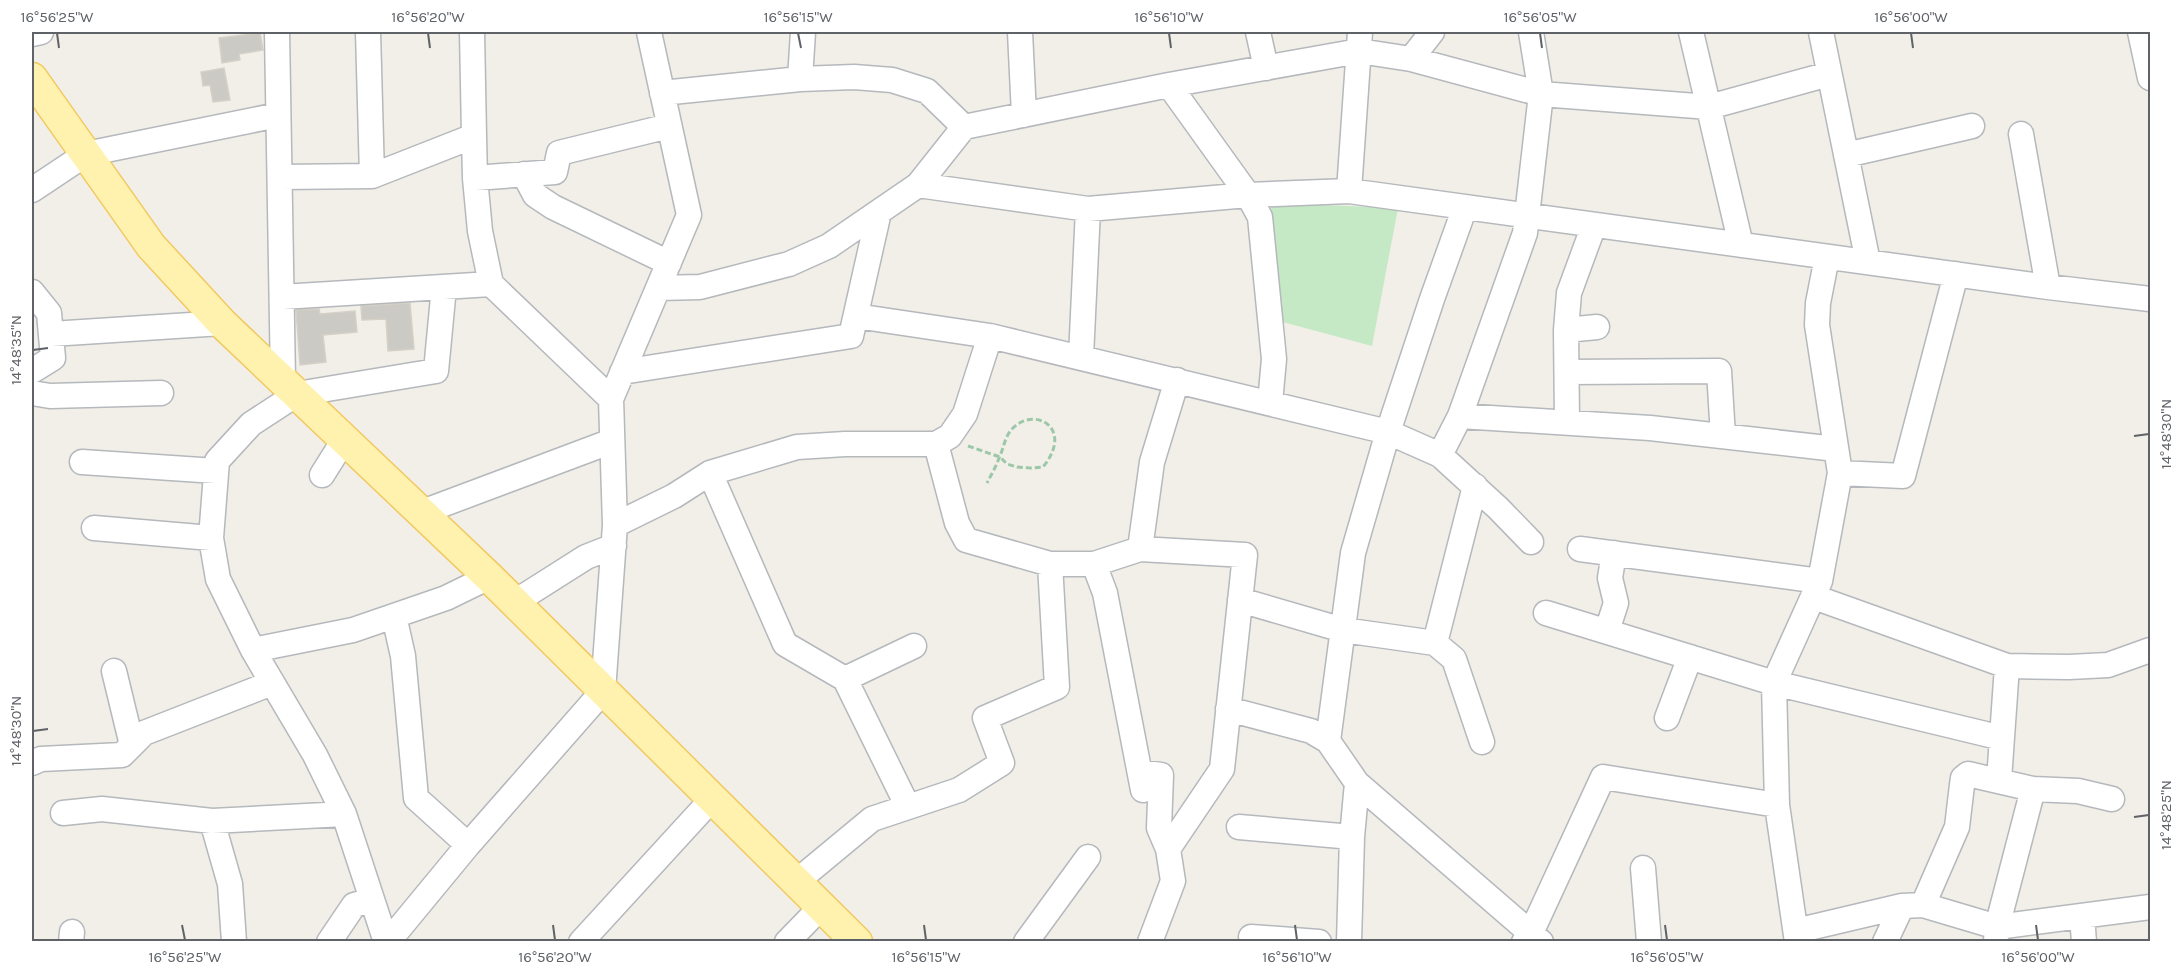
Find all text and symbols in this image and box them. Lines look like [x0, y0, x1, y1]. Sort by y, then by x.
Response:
text: 16°56'25"W [21, 8, 94, 26]
text: 16°56'20"W [391, 8, 465, 26]
text: 16°56'15"W [763, 8, 833, 26]
text: 16°56'10"W [1134, 8, 1204, 26]
text: 16°56'05"W [1503, 8, 1577, 26]
text: 16°56'00"W [1874, 8, 1948, 26]
text: 14°48'35"N [7, 315, 25, 385]
text: 14°48'30"N [2157, 399, 2175, 469]
text: 14°48'30"N [7, 696, 25, 766]
text: 14°48'25"N [2157, 780, 2175, 850]
text: 16°56'25"W [149, 948, 222, 966]
text: 16°56'20"W [518, 948, 592, 966]
text: 16°56'15"W [891, 948, 961, 966]
text: 16°56'10"W [1262, 948, 1332, 966]
text: 16°56'05"W [1630, 948, 1704, 966]
text: 16°56'00"W [2001, 948, 2075, 966]

